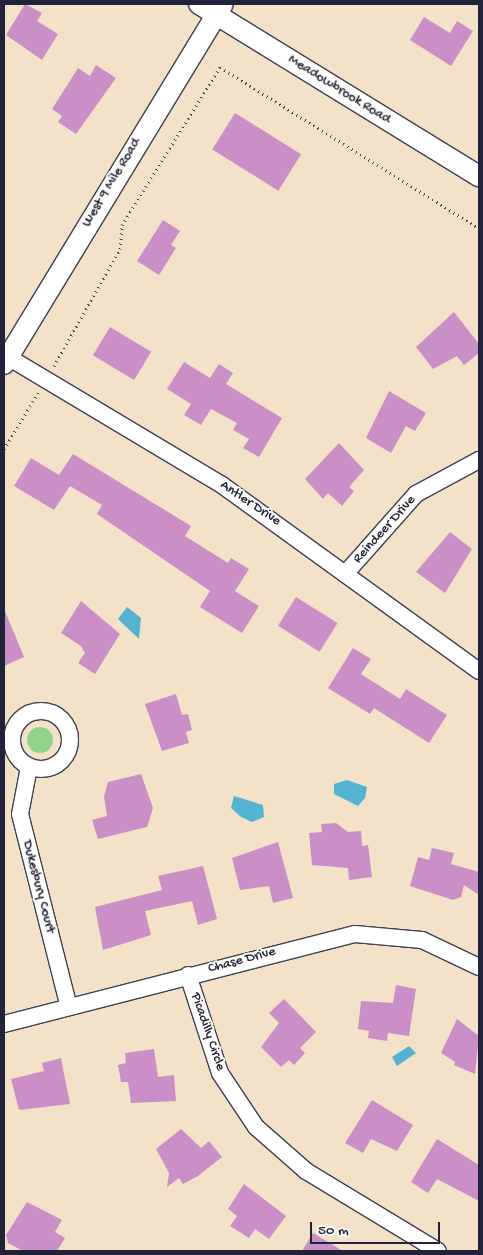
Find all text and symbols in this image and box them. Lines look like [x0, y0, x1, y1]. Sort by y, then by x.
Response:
street label: Meadowbrook Road [284, 52, 394, 128]
street label: West 9 Mile Road [79, 136, 145, 230]
street label: Antler Drive [216, 478, 284, 530]
street label: Reindeer Drive [350, 493, 420, 567]
street label: Dukesbury Court [18, 839, 58, 935]
street label: Chase Drive [206, 944, 278, 978]
street label: Picadilly Circle [186, 991, 228, 1073]
scale bar [313, 1212, 443, 1244]
text: 50 m [318, 1222, 349, 1240]

